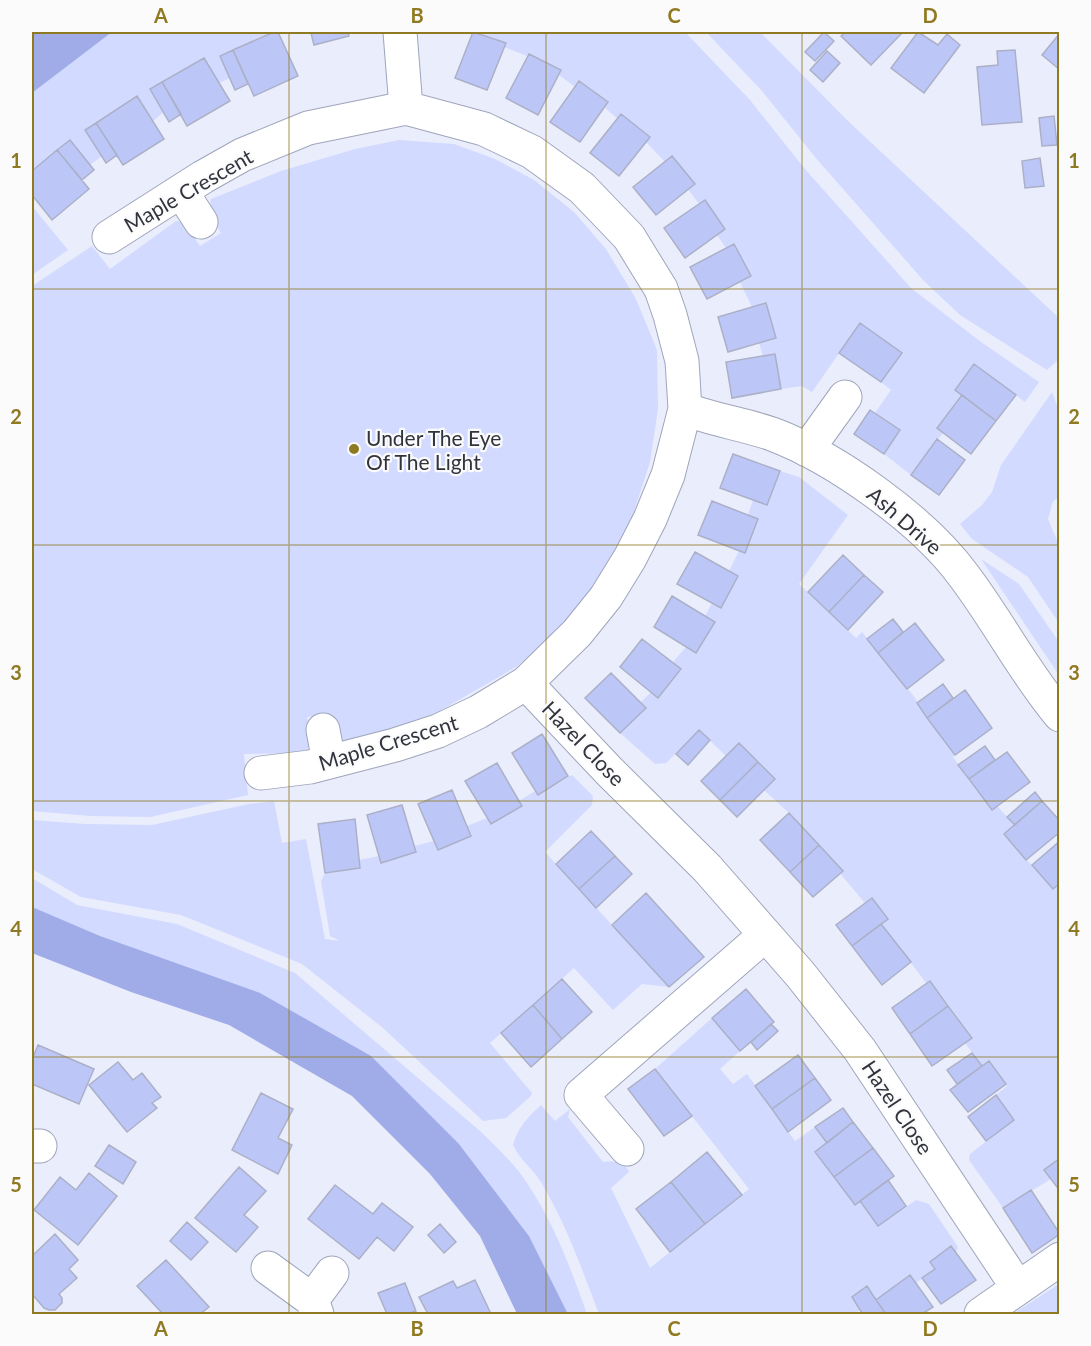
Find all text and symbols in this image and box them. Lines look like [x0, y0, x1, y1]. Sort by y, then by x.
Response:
text: A [153, 3, 168, 27]
text: B [410, 3, 424, 27]
text: C [667, 3, 681, 27]
text: D [922, 3, 938, 27]
street label: Maple Crescent [119, 143, 257, 237]
text: 1 [10, 148, 22, 172]
text: 1 [1068, 148, 1080, 172]
text: 2 [10, 404, 22, 428]
text: 2 [1068, 404, 1080, 428]
place label: Under The Eye Of The Light [366, 425, 501, 474]
marker: Under The Eye Of The Light [347, 442, 361, 456]
street label: Ash Drive [863, 481, 947, 559]
text: 3 [10, 660, 22, 684]
text: 3 [1068, 660, 1080, 684]
street label: Hazel Close [538, 695, 630, 791]
street label: Maple Crescent [315, 709, 461, 775]
text: 4 [10, 916, 22, 940]
text: 4 [1068, 916, 1080, 940]
street label: Hazel Close [857, 1055, 939, 1159]
text: 5 [10, 1172, 22, 1196]
text: 5 [1068, 1172, 1080, 1196]
text: A [153, 1316, 168, 1340]
text: B [410, 1316, 424, 1340]
text: C [667, 1316, 681, 1340]
text: D [922, 1316, 938, 1340]

